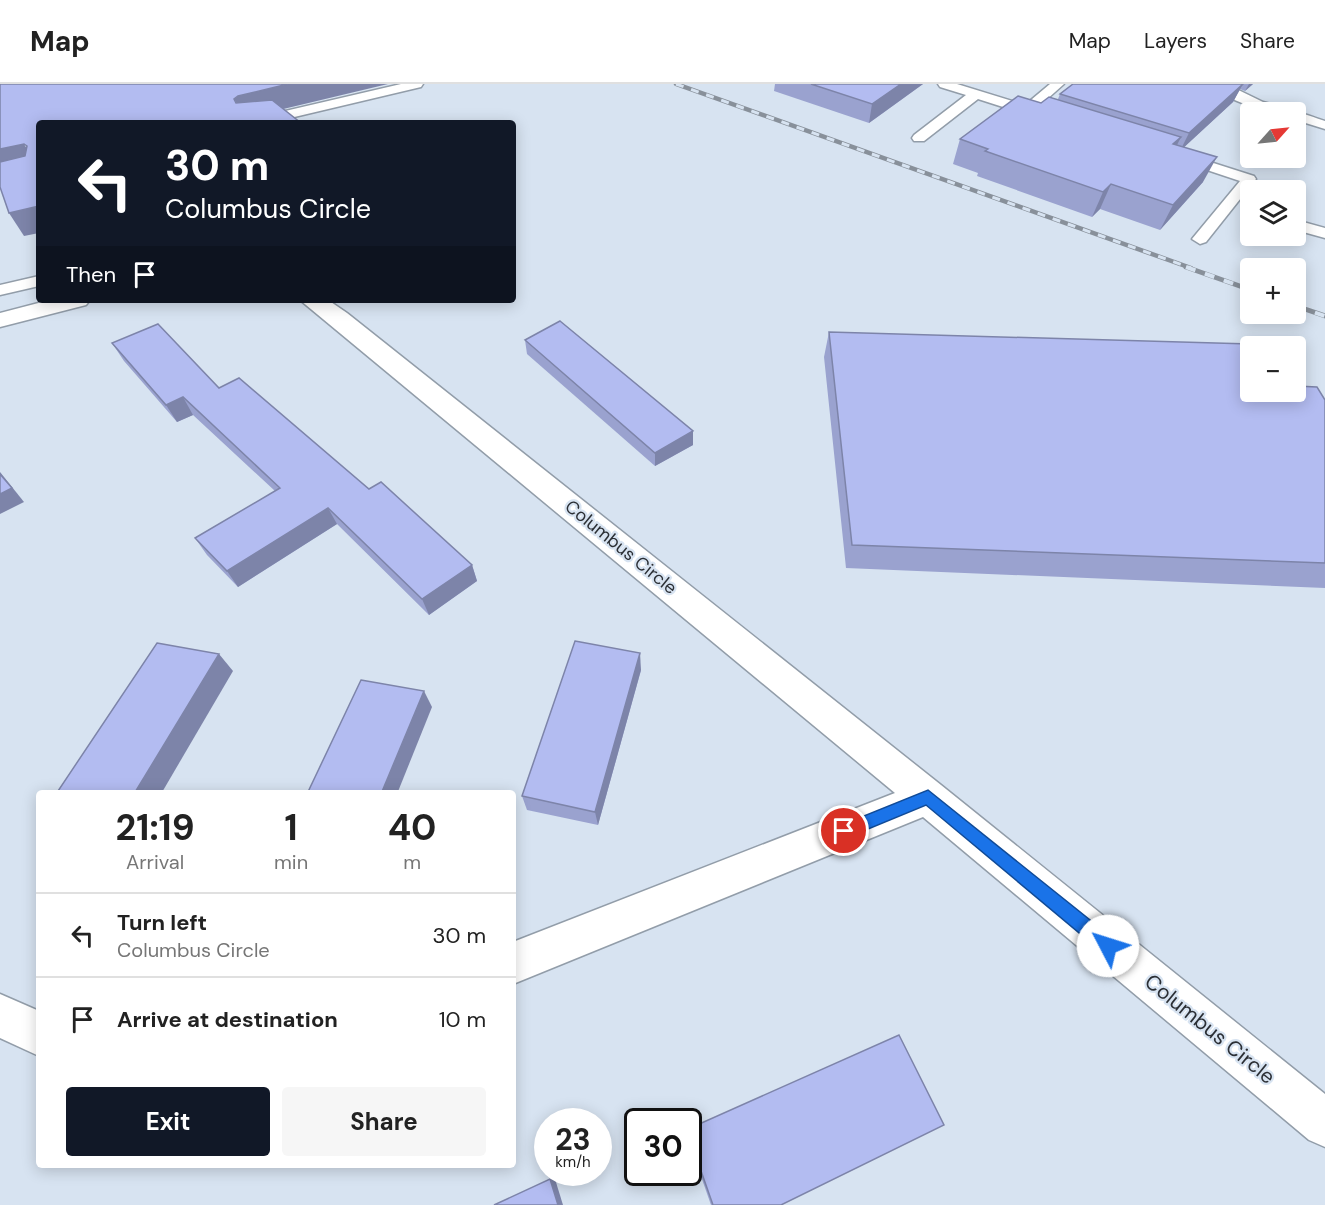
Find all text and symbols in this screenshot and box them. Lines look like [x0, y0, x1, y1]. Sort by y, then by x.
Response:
text: Map [30, 23, 90, 60]
text: Map [1069, 27, 1111, 55]
text: Layers [1144, 27, 1207, 55]
text: Share [1240, 27, 1295, 55]
north arrow [1240, 102, 1306, 168]
map controls [1240, 102, 1306, 402]
text: 30 m [165, 138, 269, 193]
icon: left [66, 144, 144, 222]
button: layers [1240, 180, 1306, 246]
text: Columbus Circle [165, 191, 371, 226]
icon: arrive [128, 258, 161, 291]
button: + [1240, 258, 1306, 324]
text: Then [66, 260, 116, 289]
button: − [1240, 336, 1306, 402]
street label: Columbus Circle [560, 494, 682, 600]
text: 21:19 [116, 804, 195, 851]
text: 1 [285, 804, 298, 851]
text: 40 [388, 804, 436, 851]
pin [818, 805, 869, 856]
icon: arrive [827, 814, 860, 847]
text: Arrival [126, 849, 184, 875]
text: min [274, 849, 308, 875]
text: m [403, 849, 421, 875]
text: Turn left [117, 908, 207, 937]
position arrow [1076, 914, 1140, 978]
icon: left [66, 919, 99, 952]
text: 30 m [432, 921, 486, 950]
text: Columbus Circle [117, 937, 270, 963]
street label: Columbus Circle [1139, 968, 1281, 1090]
icon: arrive [66, 1003, 99, 1036]
text: Arrive at destination [117, 1005, 338, 1034]
text: 10 m [439, 1005, 486, 1034]
button: Exit [66, 1087, 270, 1156]
button: Share [282, 1087, 486, 1156]
speed limit sign: 30 [624, 1108, 702, 1186]
text: 23 [555, 1120, 591, 1159]
text: km/h [555, 1152, 591, 1172]

